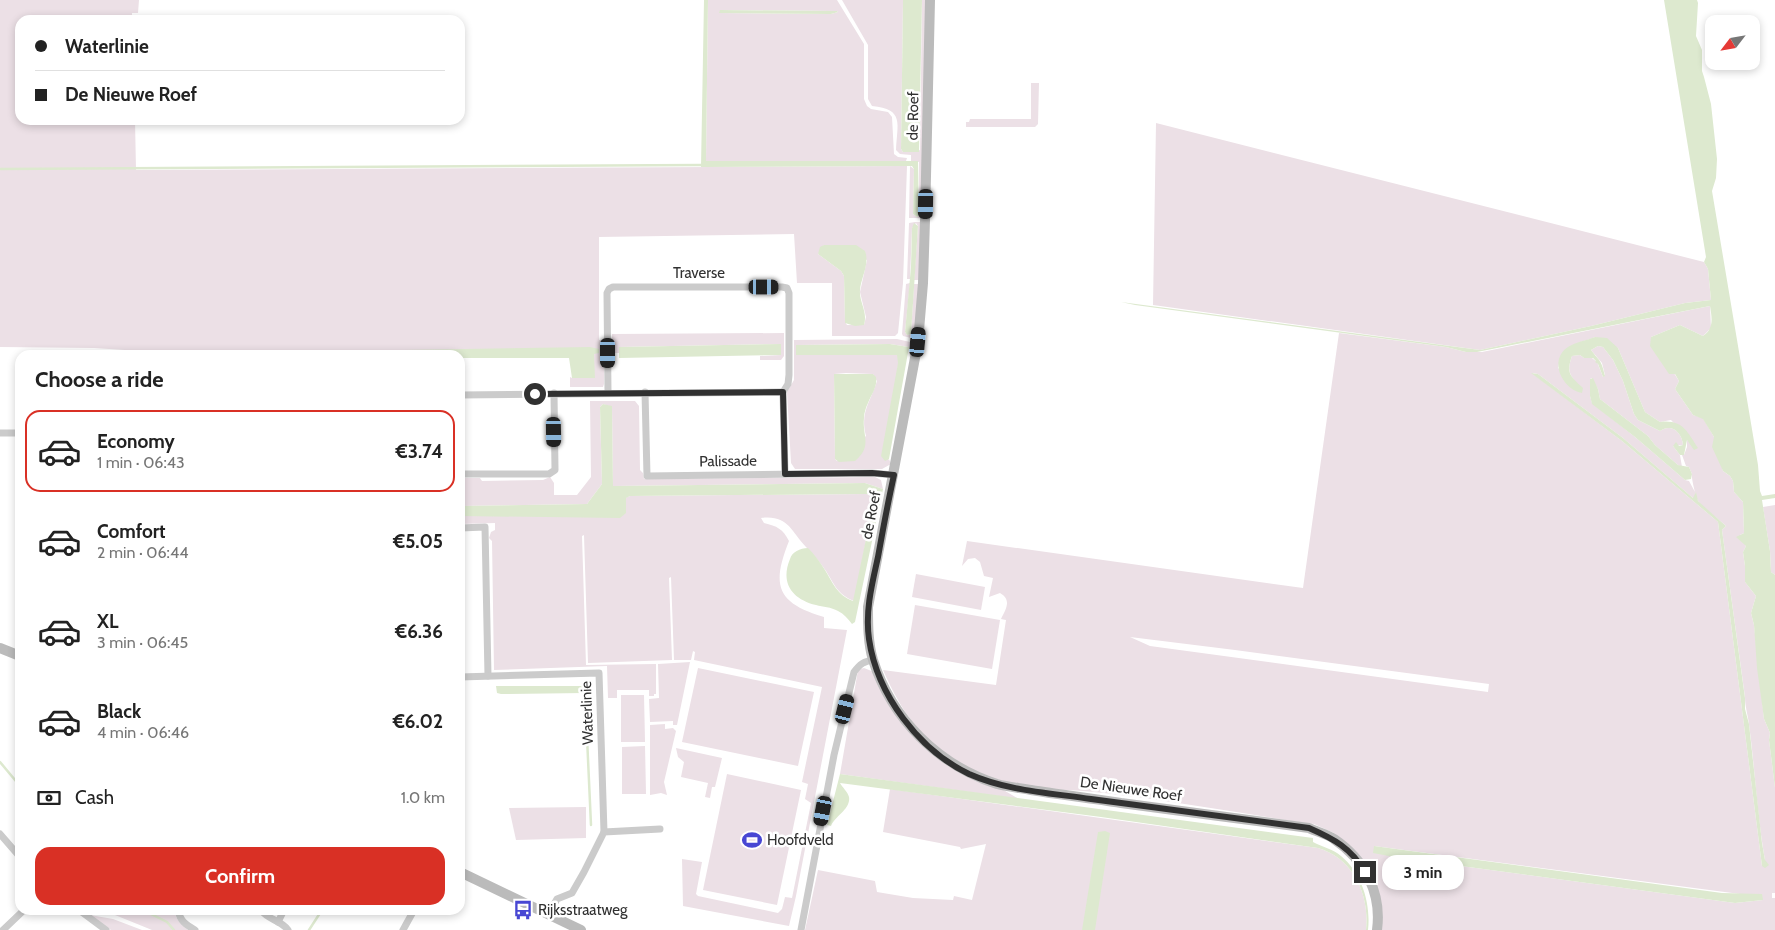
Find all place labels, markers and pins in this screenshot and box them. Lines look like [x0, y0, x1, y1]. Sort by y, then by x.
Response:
sports icon: Hoofdveld [741, 829, 763, 851]
place label: Hoofdveld [767, 831, 834, 849]
bus stop icon: Rijksstraatweg [512, 899, 534, 921]
place label: Rijksstraatweg [538, 901, 628, 919]

